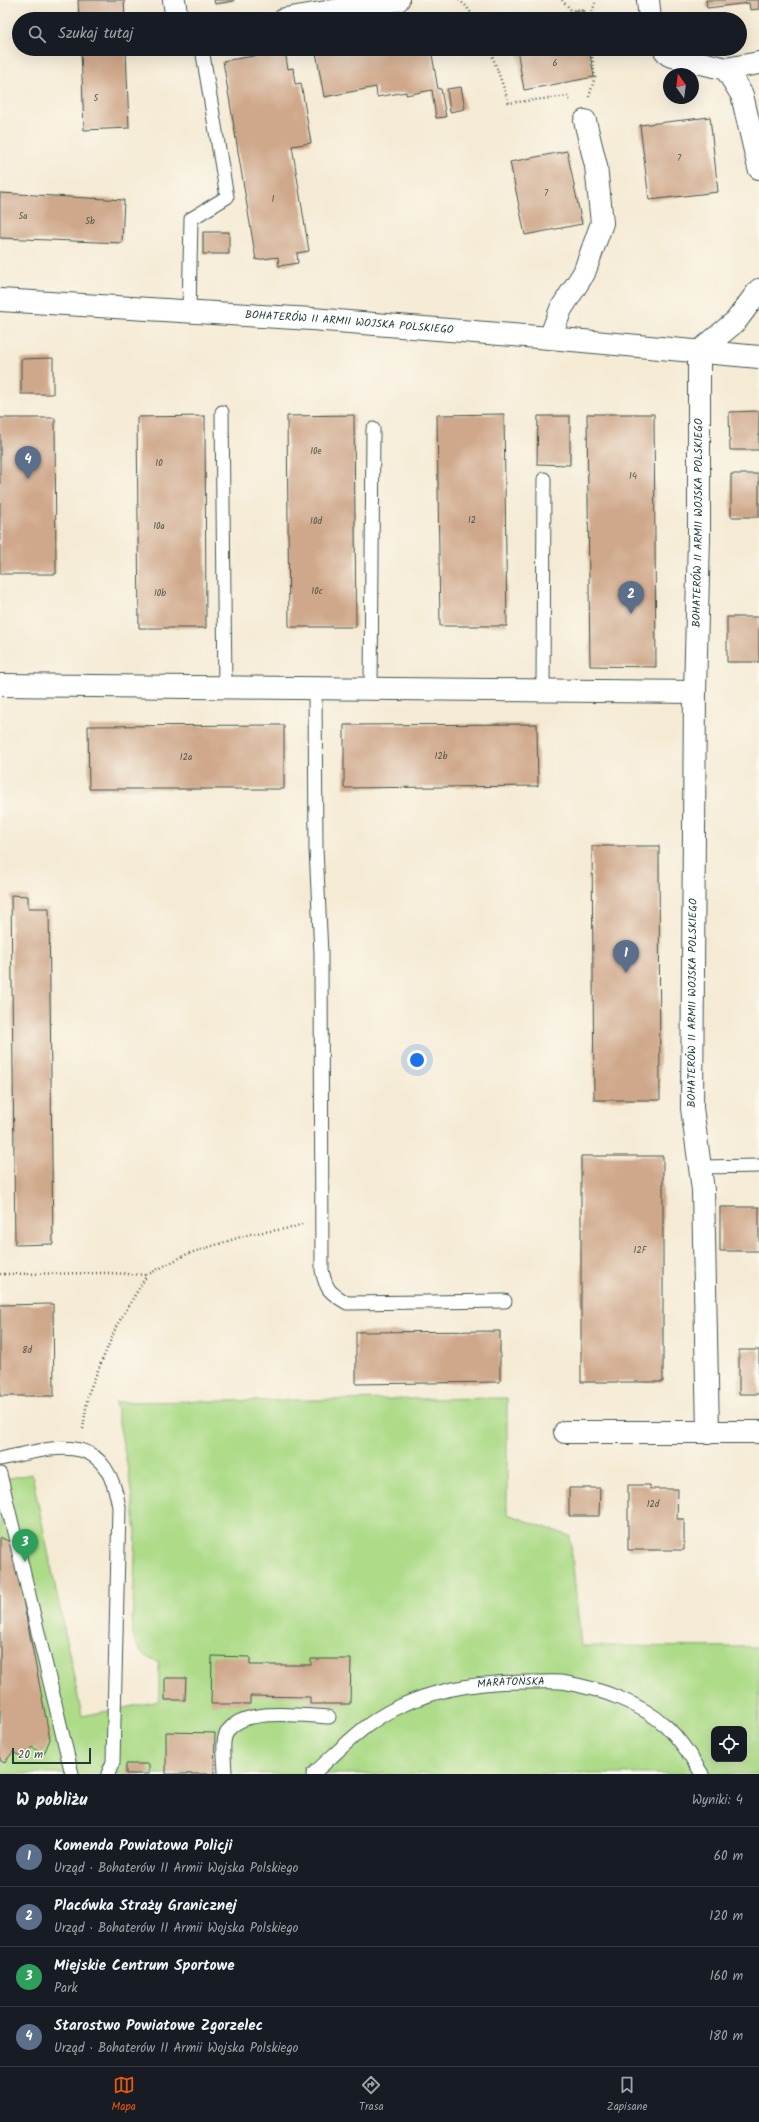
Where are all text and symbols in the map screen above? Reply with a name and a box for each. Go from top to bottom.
search box [12,12,747,56]
text: Szukaj tutaj [58,22,133,46]
icon: search [26,23,48,45]
house number: 6 [552,56,558,71]
north arrow [663,68,699,104]
house number: 5 [94,91,100,106]
house number: 7 [677,151,682,166]
house number: 7 [544,186,549,201]
house number: 1 [272,192,275,207]
house number: 5a [18,209,28,224]
house number: 5b [85,214,95,229]
street label: BOHATERÓW II ARMII WOJSKA POLSKIEGO [244,306,455,339]
street label: BOHATERÓW II ARMII WOJSKA POLSKIEGO [688,418,708,628]
house number: 10e [310,444,322,459]
pin: 4 [15,446,41,479]
house number: 10 [155,456,163,471]
house number: 14 [629,469,637,484]
house number: 12 [468,513,476,528]
house number: 10d [310,514,322,529]
house number: 10a [153,519,165,534]
pin: 2 [618,581,644,614]
house number: 10c [311,584,323,599]
house number: 10b [154,586,166,601]
house number: 12b [435,749,448,764]
house number: 12a [180,750,192,765]
street label: BOHATERÓW II ARMII WOJSKA POLSKIEGO [683,898,703,1107]
pin: 1 [613,940,639,973]
your location [407,1050,427,1070]
house number: 12F [634,1243,648,1258]
house number: 8d [22,1343,32,1358]
house number: 12d [647,1497,660,1512]
pin: 3 [12,1529,38,1562]
street label: MARATOŃSKA [476,1673,545,1694]
map controls [711,1726,747,1762]
button: locate [711,1726,747,1762]
scale bar [12,1746,91,1765]
text: 20 m [18,1746,43,1764]
text: W pobliżu [16,1787,87,1814]
text: Wyniki: 4 [692,1790,743,1811]
text: Komenda Powiatowa Policji [54,1834,232,1858]
text: 1 [27,1846,31,1867]
text: 60 m [714,1846,743,1867]
text: Urząd · Bohaterów II Armii Wojska Polskiego [54,1858,299,1879]
text: Placówka Straży Granicznej [54,1894,236,1918]
text: 2 [25,1906,33,1927]
text: 120 m [709,1906,743,1927]
text: Urząd · Bohaterów II Armii Wojska Polskiego [54,1918,299,1939]
text: Miejskie Centrum Sportowe [54,1954,234,1978]
text: 3 [25,1966,33,1987]
text: 160 m [710,1966,743,1987]
text: Park [54,1978,78,1999]
text: Starostwo Powiatowe Zgorzelec [54,2014,263,2038]
text: 4 [25,2026,33,2047]
text: 180 m [709,2026,743,2047]
text: Urząd · Bohaterów II Armii Wojska Polskiego [54,2038,299,2059]
tab: Mapa [112,2074,136,2116]
tab: Trasa [359,2074,384,2116]
tab: Zapisane [607,2074,647,2116]

